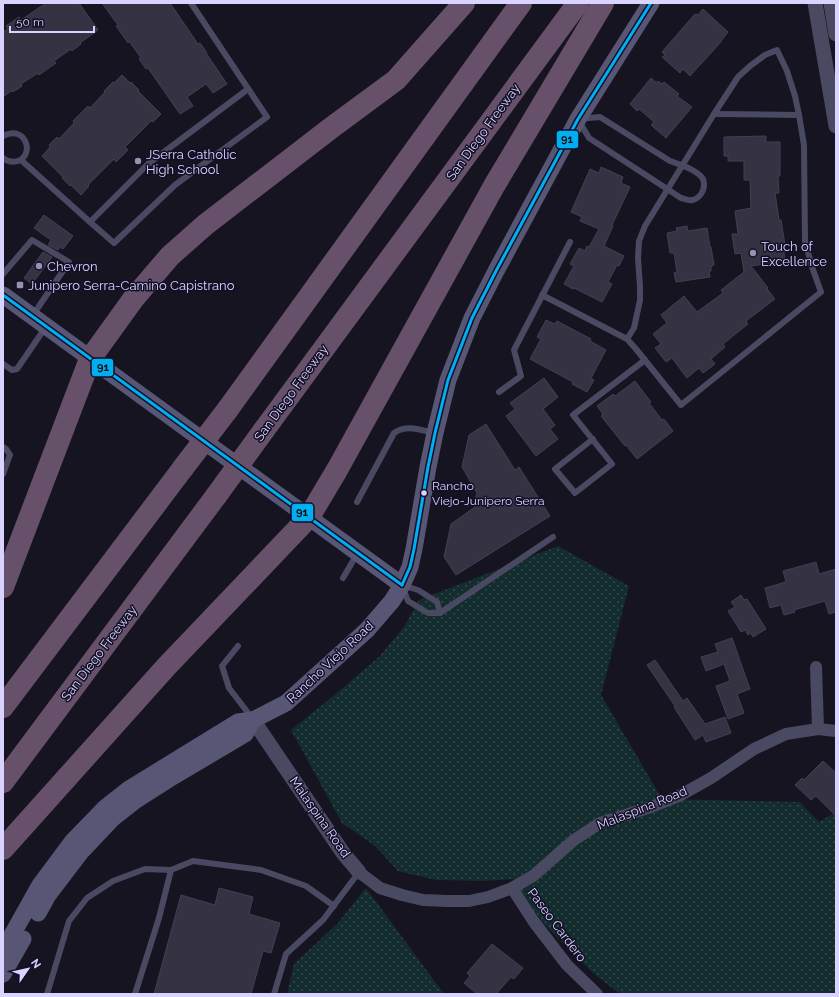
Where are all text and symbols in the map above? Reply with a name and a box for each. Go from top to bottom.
scale bar [10,8,94,34]
text: 50 m [16,15,44,29]
street label: San Diego Freeway [443,81,523,183]
line badge: 91 [556,130,579,149]
text: 91 [561,133,574,146]
place label: JSerra Catholic High School [146,147,236,177]
marker: JSerra Catholic High School [133,156,143,166]
place label: Touch of Excellence [761,239,827,269]
marker: Touch of Excellence [748,248,758,258]
place label: Chevron [47,259,98,274]
marker: Chevron [34,261,44,271]
place label: Junipero Serra-Camino Capistrano [28,278,235,293]
marker: Junipero Serra-Camino Capistrano [15,280,25,290]
street label: San Diego Freeway [251,342,331,444]
line badge: 91 [91,358,114,377]
text: 91 [97,361,110,374]
place label: Rancho Viejo-Junipero Serra [432,479,544,508]
marker: Rancho Viejo-Junipero Serra [419,488,429,498]
line badge: 91 [291,503,314,522]
text: 91 [296,506,309,519]
street label: San Diego Freeway [58,602,140,704]
street label: Rancho Viejo Road [284,618,376,706]
street label: Malaspina Road [287,774,353,860]
street label: Malaspina Road [595,783,689,833]
street label: Paseo Cardero [524,885,590,965]
north arrow [8,949,48,989]
text: N [28,957,44,971]

